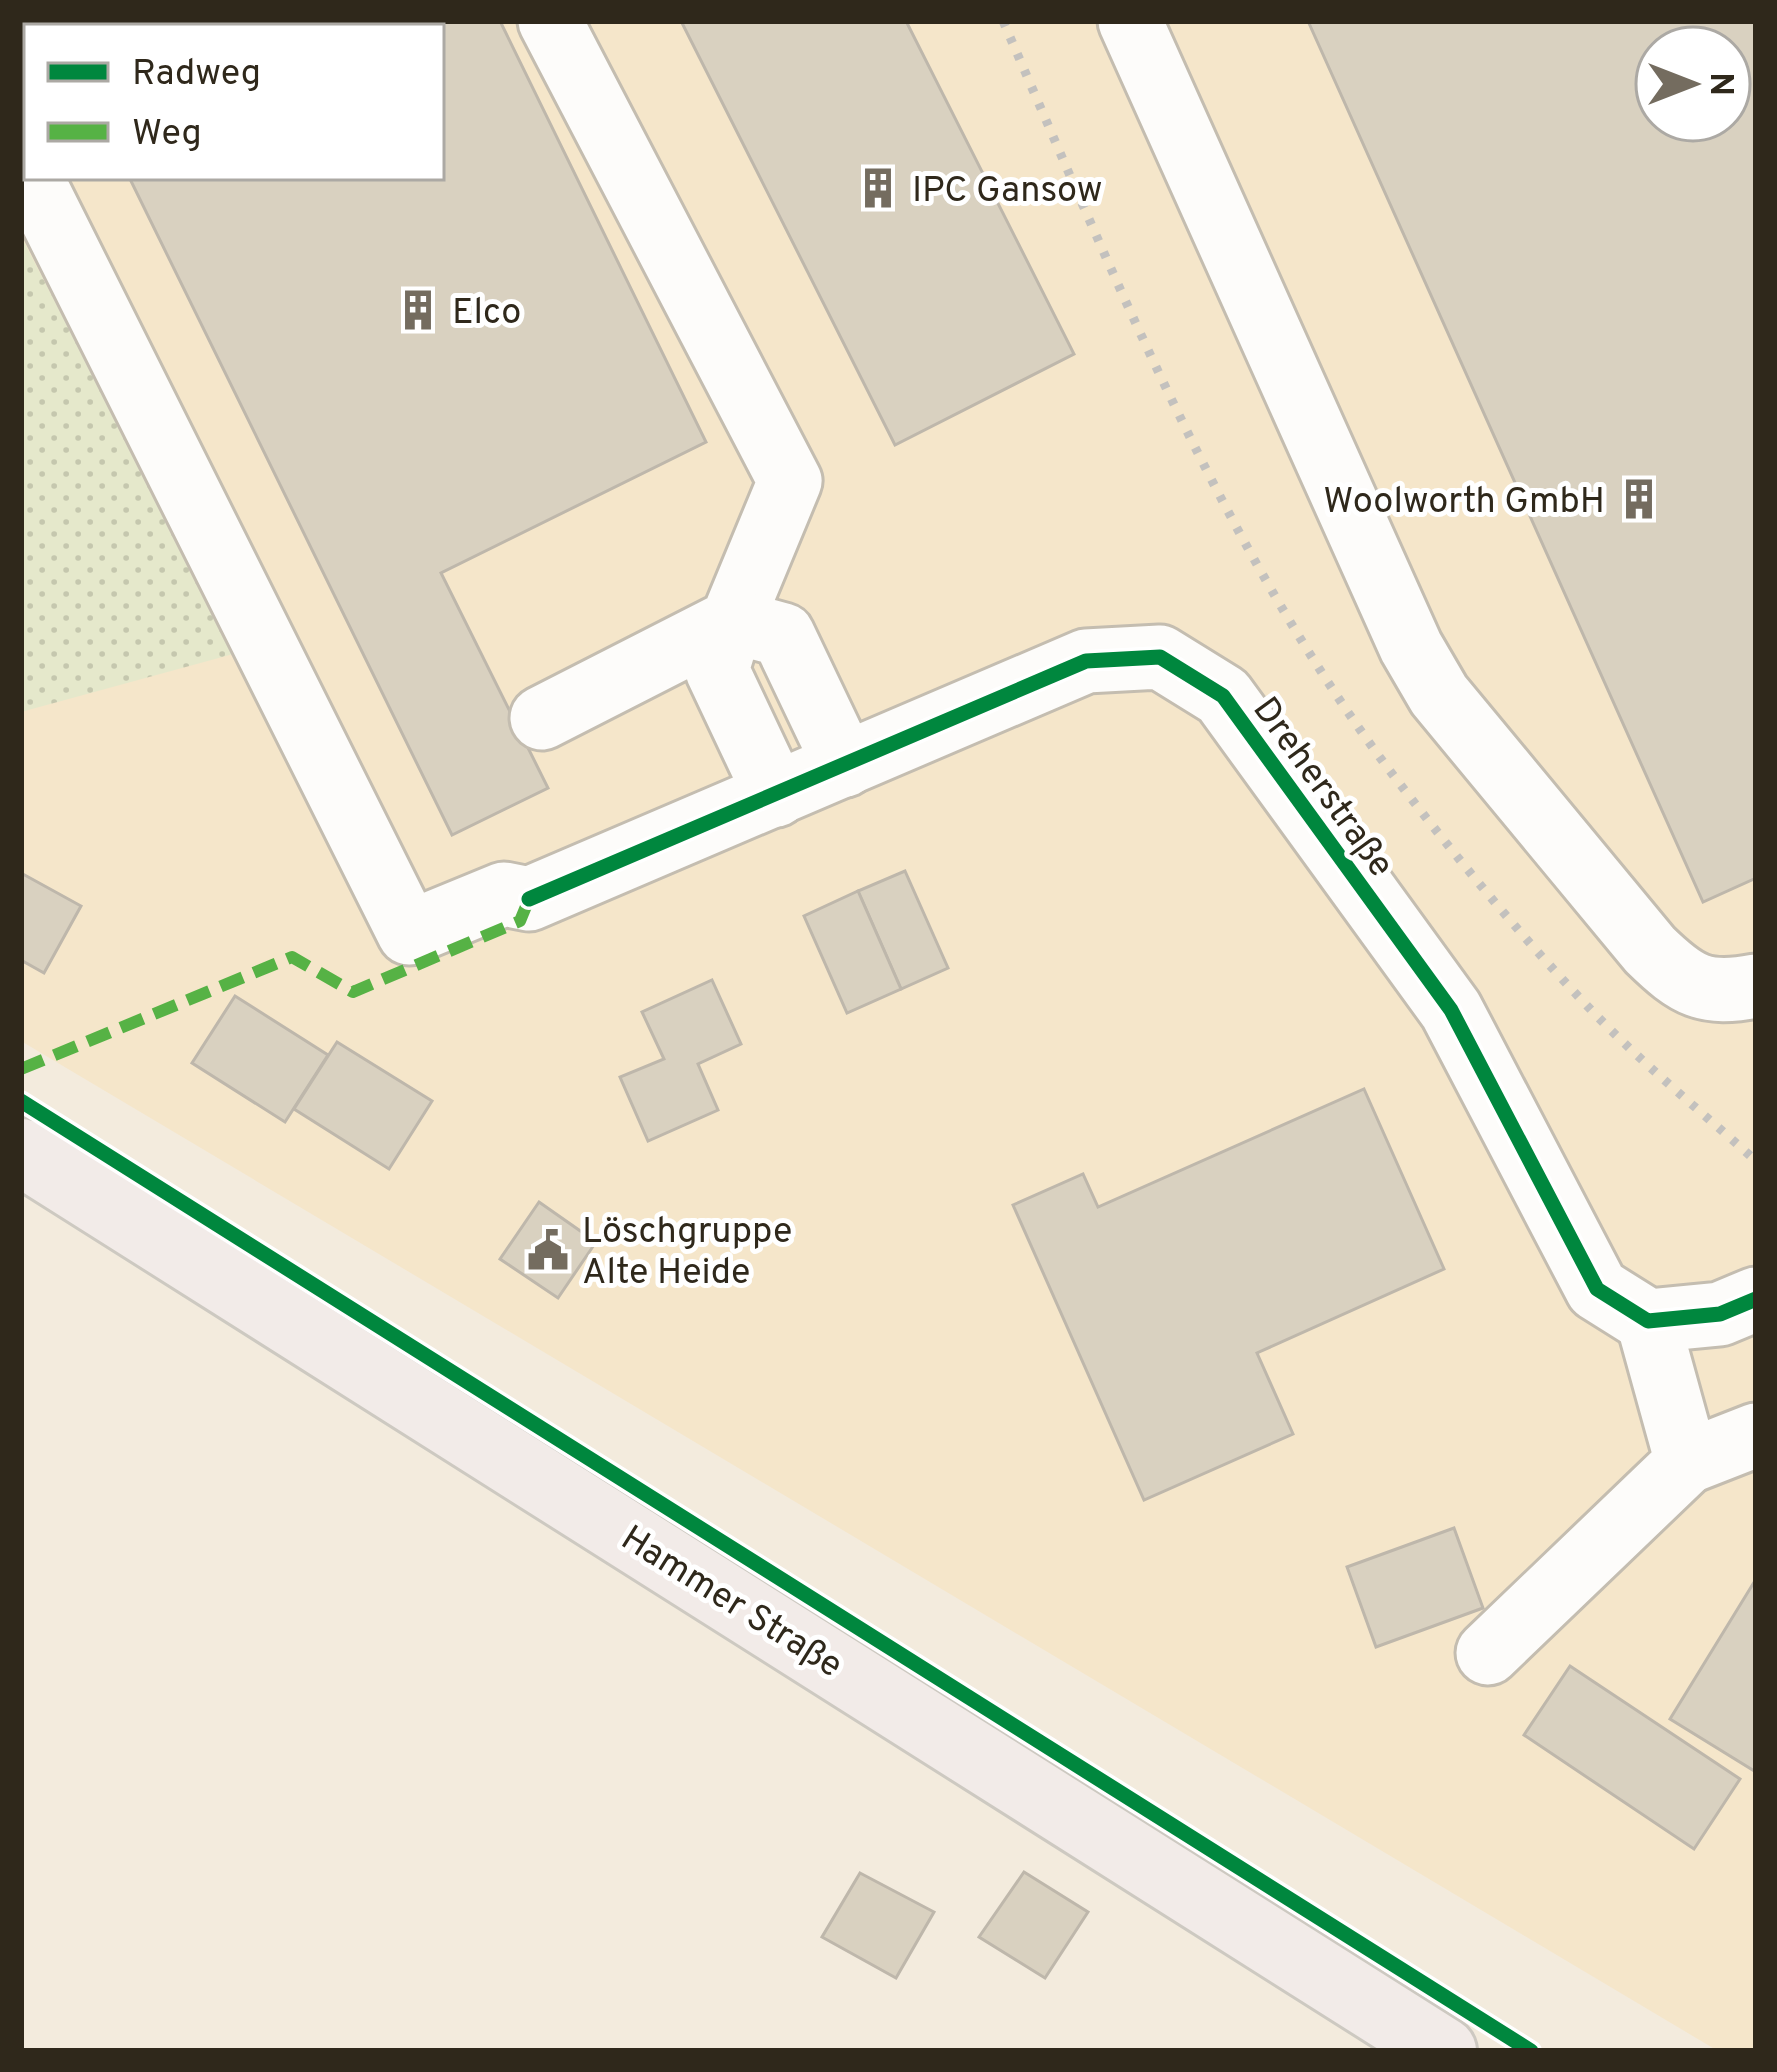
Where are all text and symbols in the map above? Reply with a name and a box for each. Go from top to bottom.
legend [24,24,444,180]
north arrow [1633,24,1753,144]
text: Radweg [132,52,261,98]
text: N [1698,72,1740,96]
text: Weg [132,112,202,158]
building icon: IPC Gansow [855,165,901,211]
place label: IPC Gansow [912,169,1103,215]
building icon: Elco [395,287,441,333]
place label: Elco [452,291,521,337]
building icon: Woolworth GmbH [1616,476,1662,522]
place label: Woolworth GmbH [1323,480,1605,526]
street label: Dreherstraße [1241,689,1403,887]
place label: Löschgruppe Alte Heide [582,1210,792,1297]
public building icon: Löschgruppe Alte Heide [525,1227,571,1273]
street label: Hammer Straße [612,1517,850,1690]

